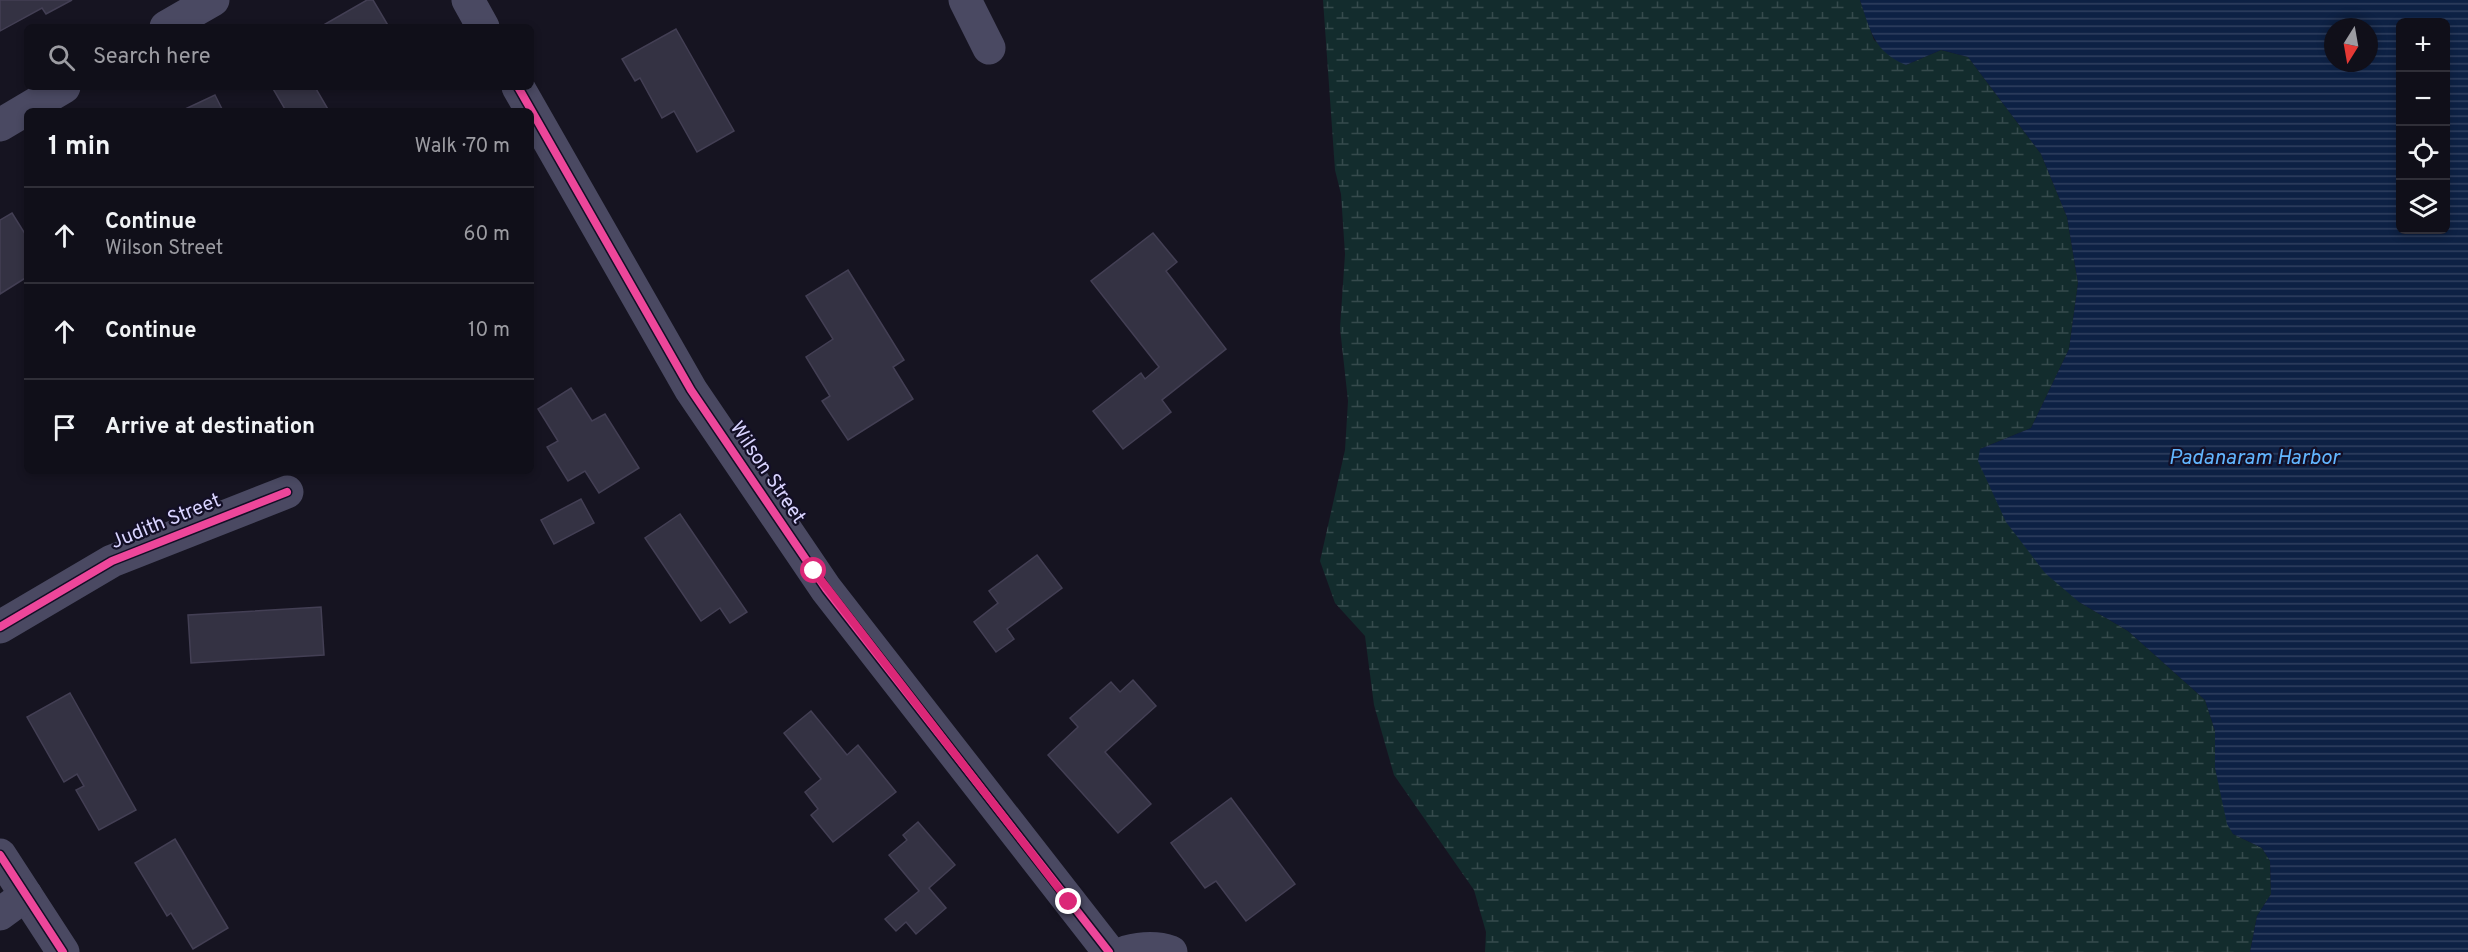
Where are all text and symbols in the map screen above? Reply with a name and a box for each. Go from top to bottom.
north arrow [2324,18,2378,72]
map controls [2396,18,2450,234]
button: + [2396,18,2450,72]
search box [24,24,534,90]
icon: search [45,41,78,74]
text: Search here [93,44,211,71]
button: − [2396,72,2450,126]
button: locate [2396,126,2450,180]
text: 1 min [48,131,110,164]
text: Walk · 70 m [414,134,510,160]
button: layers [2396,180,2450,234]
text: Continue [105,209,196,236]
icon: ahead [48,219,81,252]
text: 60 m [464,222,510,248]
text: Wilson Street [105,236,223,262]
icon: ahead [48,315,81,348]
text: Continue [105,318,196,345]
text: 10 m [468,318,510,344]
icon: arrive [48,411,81,444]
text: Arrive at destination [105,414,315,441]
street label: Wilson Street [723,417,811,529]
water label: Padanaram Harbor [2169,445,2341,472]
street label: Judith Street [107,488,225,556]
route start [800,557,826,583]
route end [1055,888,1081,914]

